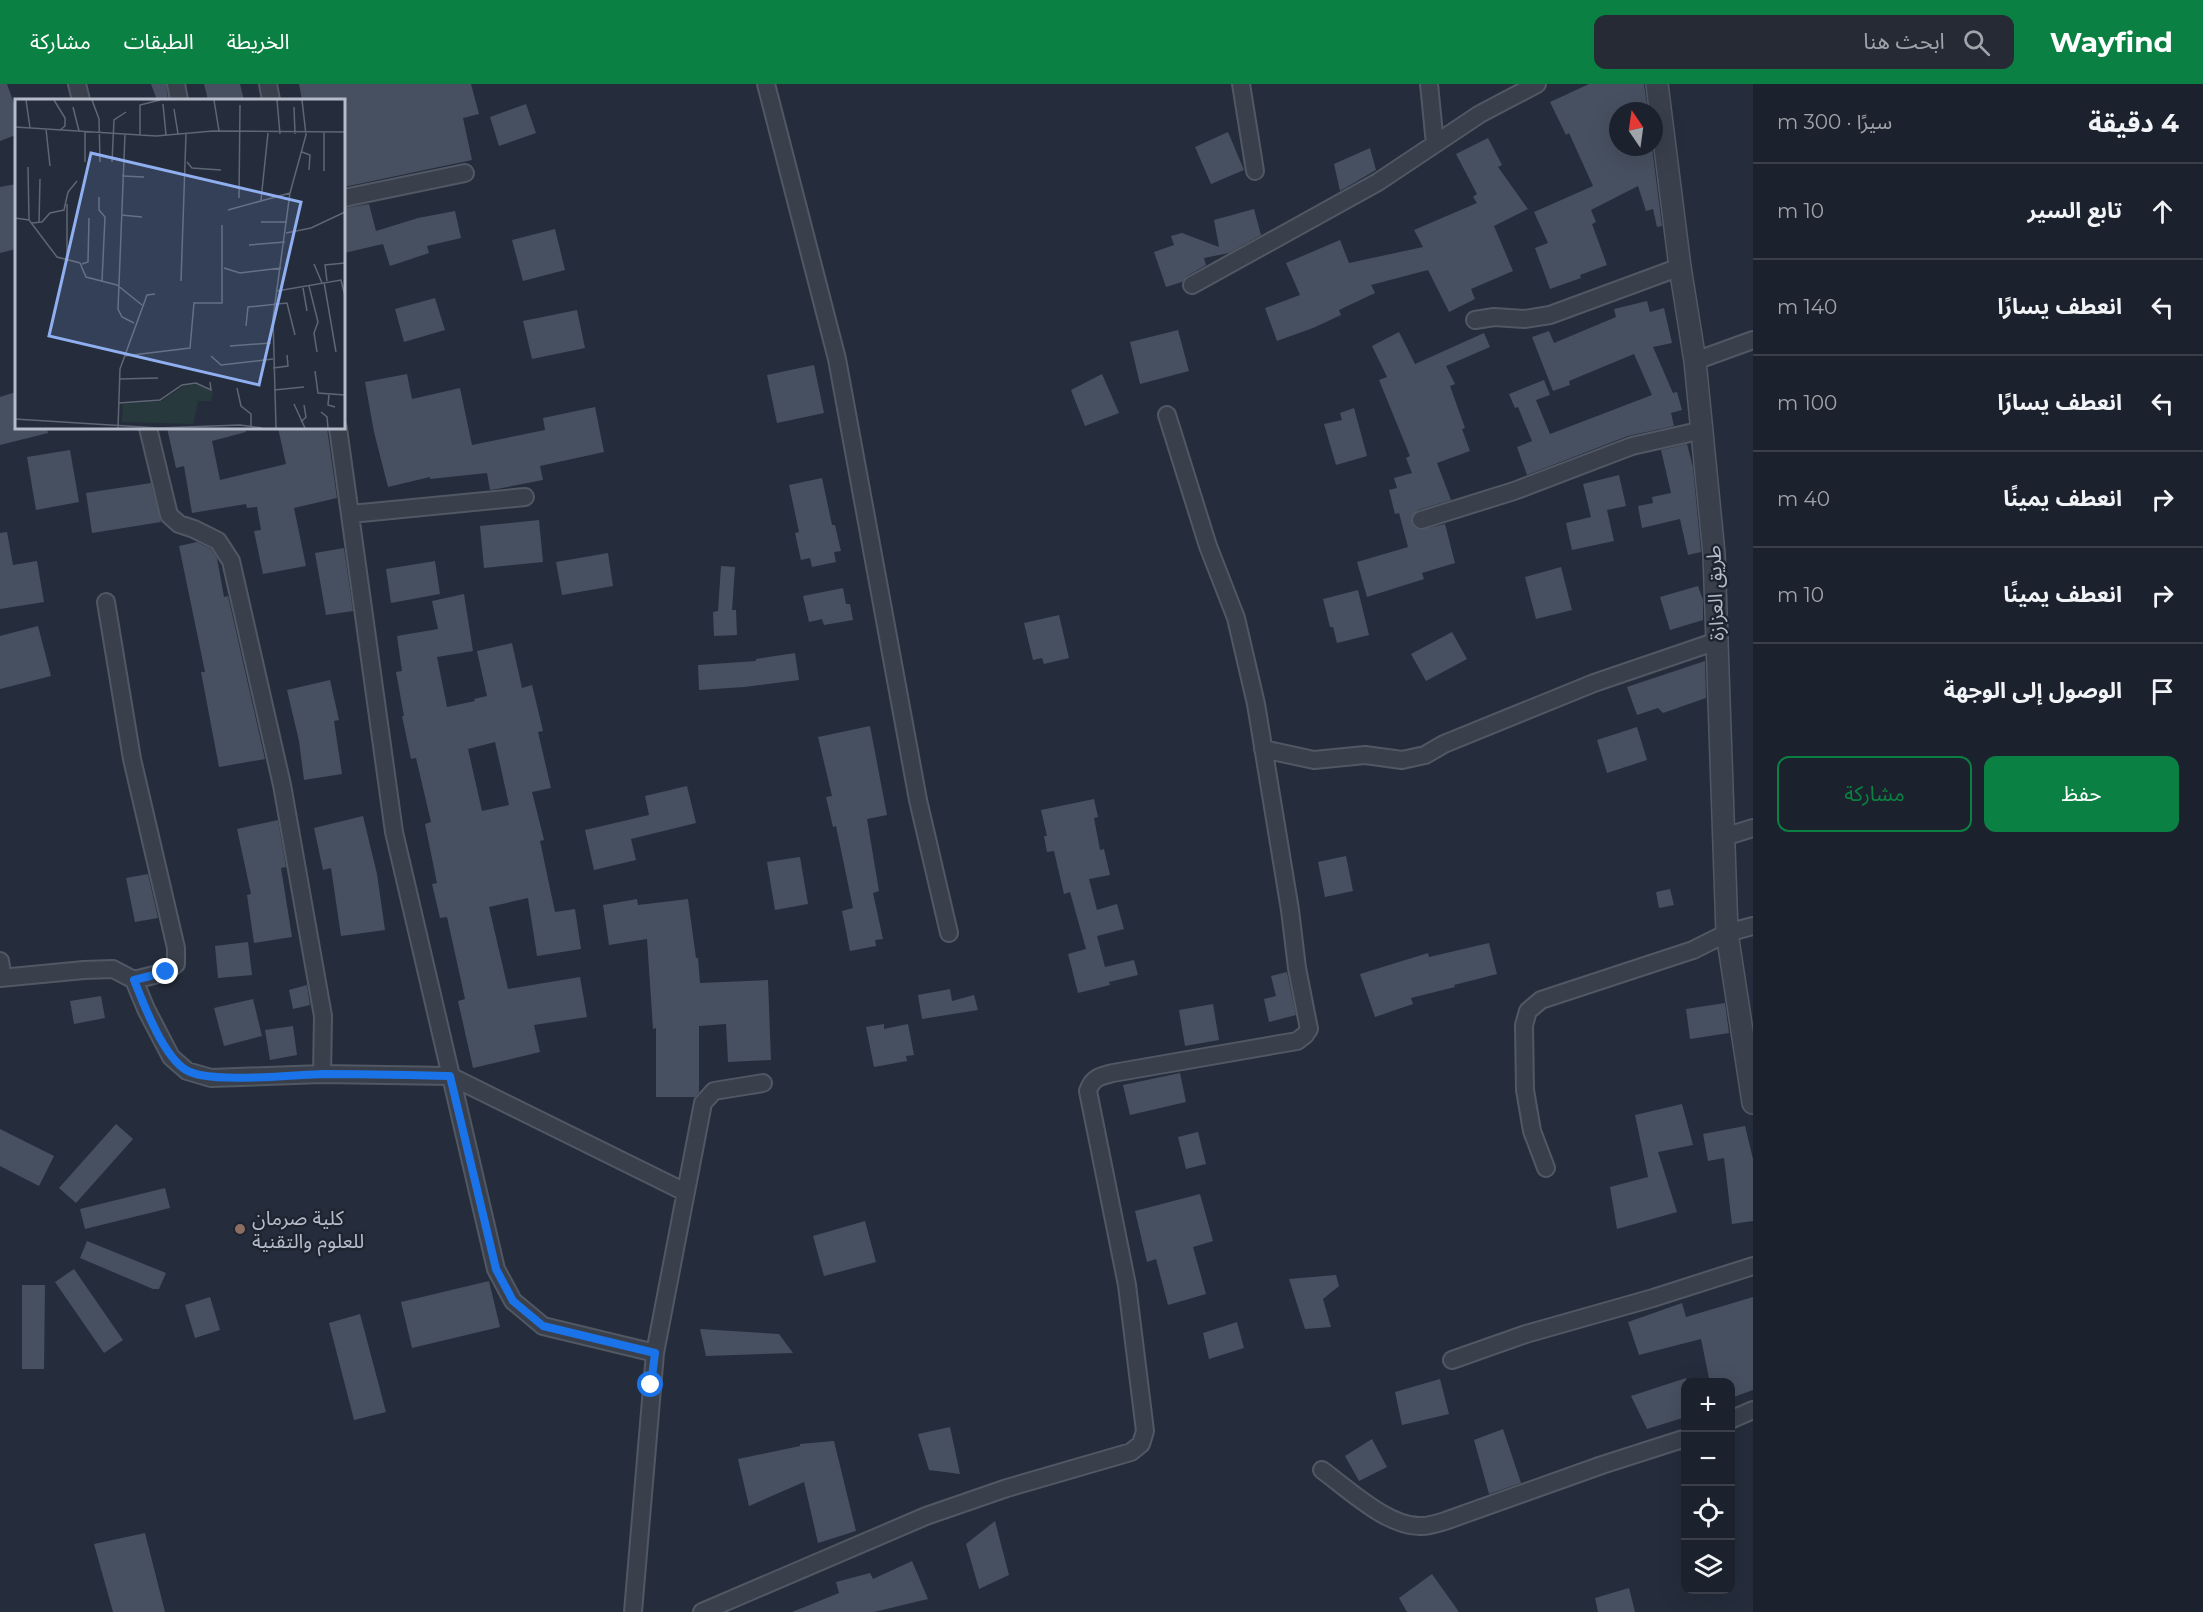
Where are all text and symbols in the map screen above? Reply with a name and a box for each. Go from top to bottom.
search box [1594,15,2014,69]
text: Wayfind [2050,25,2173,59]
icon: search [1960,26,1993,59]
text: ابحث هنا [1863,28,1945,55]
text: مشاركة [30,29,91,54]
text: الطبقات [124,29,194,54]
text: الخريطة [227,29,290,54]
inset map [15,99,345,429]
north arrow [1609,102,1663,156]
text: 4 دقيقة [2088,107,2179,139]
text: سيرًا · 300 m [1777,110,1892,134]
icon: ahead [2146,195,2179,228]
text: تابع السير [2028,197,2122,224]
text: 10 m [1777,199,1824,223]
icon: left [2146,291,2179,324]
text: انعطف يسارًا [1998,293,2122,320]
text: 140 m [1777,295,1837,319]
icon: left [2146,387,2179,420]
text: انعطف يسارًا [1998,389,2122,416]
text: 100 m [1777,391,1837,415]
icon: right [2146,483,2179,516]
text: انعطف يمينًا [2003,485,2122,512]
text: 40 m [1777,487,1830,511]
street label: طريق العزازة [1701,545,1730,641]
icon: right [2146,579,2179,612]
text: انعطف يمينًا [2003,581,2122,608]
text: 10 m [1777,583,1824,607]
icon: arrive [2146,675,2179,708]
text: الوصول إلى الوجهة [1943,677,2122,704]
button: مشاركة [1777,756,1972,832]
button: حفظ [1984,756,2179,832]
route end [152,958,178,984]
place label: كلية صرمان للعلوم والتقنية [252,1206,364,1256]
marker: كلية صرمان للعلوم والتقنية [233,1222,247,1236]
route start [637,1371,663,1397]
map controls [1681,1378,1735,1594]
button: + [1681,1378,1735,1432]
button: − [1681,1432,1735,1486]
button: locate [1681,1486,1735,1540]
button: layers [1681,1540,1735,1594]

